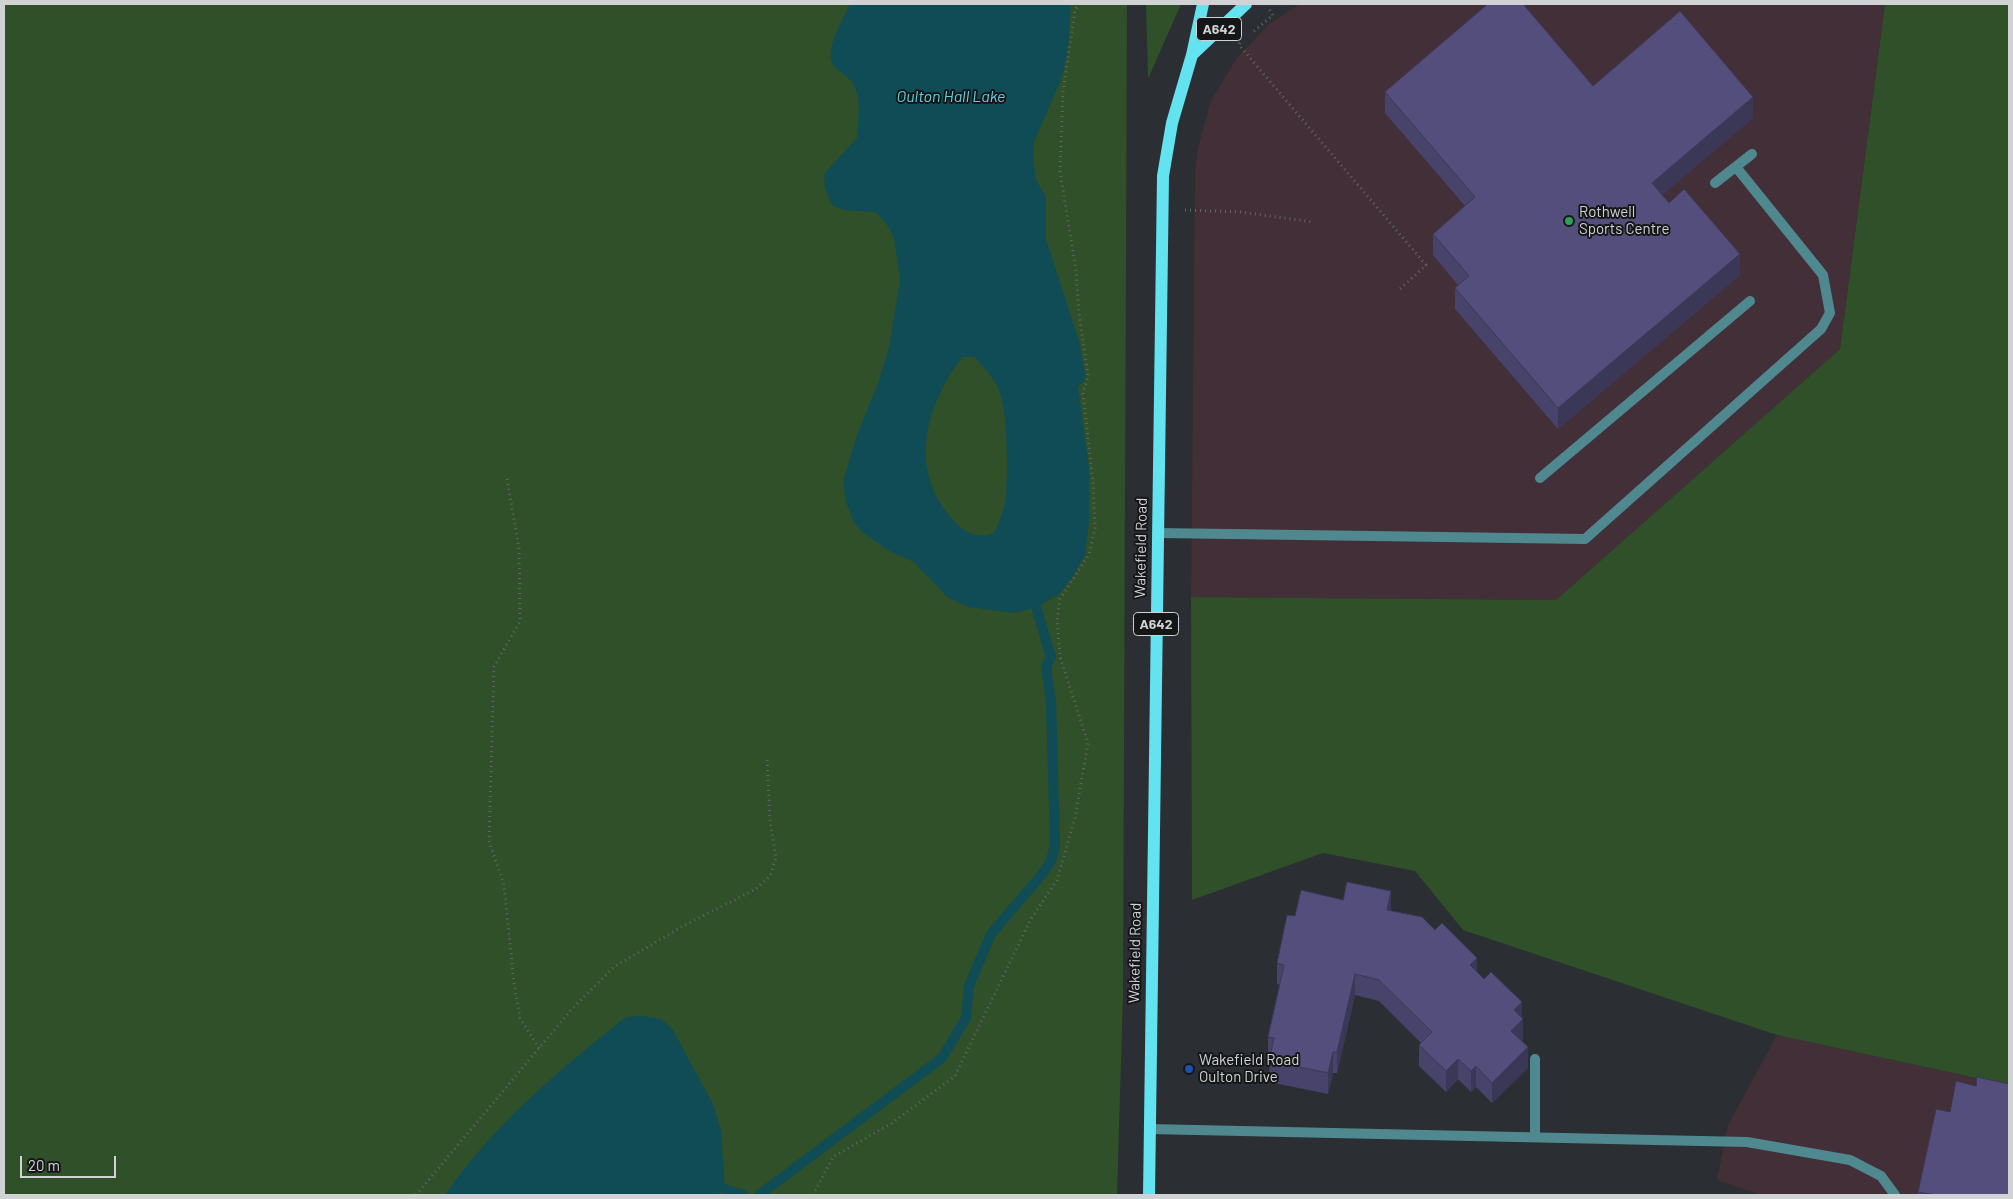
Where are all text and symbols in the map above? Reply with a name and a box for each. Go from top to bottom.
road number: A642 [1196,18,1242,40]
water label: Oulton Hall Lake [897,87,1005,107]
place label: Rothwell Sports Centre [1579,203,1669,238]
marker: Rothwell Sports Centre [1563,215,1575,227]
street label: Wakefield Road [1131,498,1151,598]
road number: A642 [1134,612,1178,636]
street label: Wakefield Road [1125,903,1145,1003]
place label: Wakefield Road Oulton Drive [1199,1051,1299,1086]
marker: Wakefield Road Oulton Drive [1183,1063,1195,1075]
scale bar [22,1146,119,1178]
text: 20 m [28,1156,60,1174]

